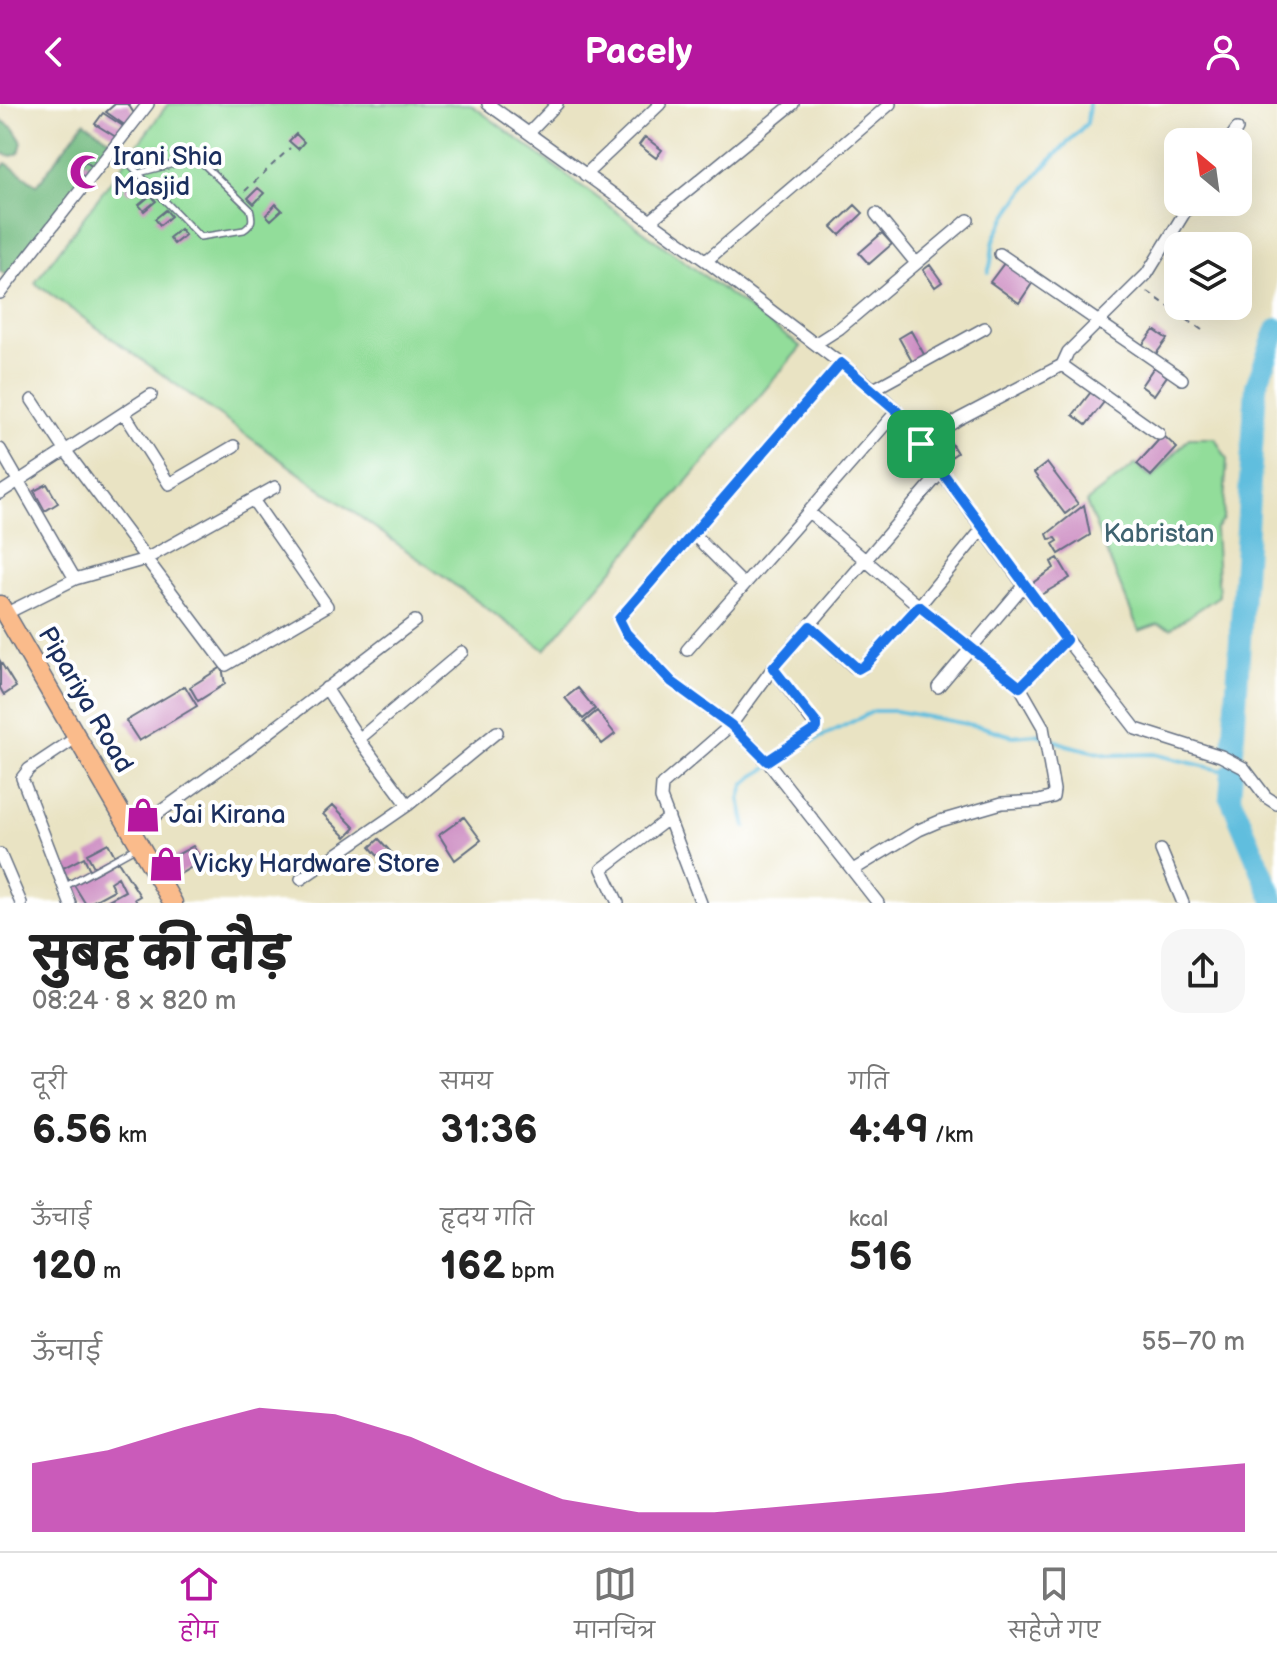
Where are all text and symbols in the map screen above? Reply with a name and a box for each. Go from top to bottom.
icon: back [32,30,76,74]
icon: person [1201,30,1245,74]
text: Pacely [585,31,692,74]
north arrow [1164,128,1252,216]
map controls [1164,128,1252,320]
place label: Irani Shia Masjid [113,142,223,203]
mosque icon: Irani Shia Masjid [68,153,106,191]
button: layers [1164,232,1252,320]
pin [887,410,955,478]
icon: arrive [899,422,943,466]
park label: Kabristan [1104,519,1214,550]
street label: Pipariya Road [31,622,139,778]
shop icon: Jai Kirana [124,796,162,834]
place label: Jai Kirana [169,800,286,831]
shop icon: Vicky Hardware Store [147,845,185,883]
place label: Vicky Hardware Store [192,849,440,880]
text: सुबह की दौड़ [32,929,288,982]
button: share [1161,929,1245,1013]
text: 08:24 · 8 × 820 m [32,986,236,1017]
text: दूरी [32,1069,67,1096]
text: समय [440,1069,493,1096]
text: गति [849,1069,889,1096]
text: 6.56 [32,1106,112,1154]
text: 31:36 [440,1106,538,1154]
text: 4:49 [849,1106,929,1154]
text: km [112,1122,147,1149]
text: /km [929,1122,974,1149]
text: ऊँचाई [32,1205,91,1232]
text: हृदय गति [440,1205,534,1232]
text: kcal [849,1206,888,1233]
text: 516 [849,1233,913,1281]
text: 120 [32,1242,97,1290]
text: 162 [440,1242,505,1290]
text: m [97,1258,121,1285]
text: bpm [505,1258,555,1285]
text: 55–70 m [1141,1327,1245,1358]
text: ऊँचाई [32,1337,102,1368]
tab: होम [177,1562,221,1655]
tab: मानचित्र [574,1562,655,1655]
tab: सहेजे गए [1009,1562,1100,1655]

